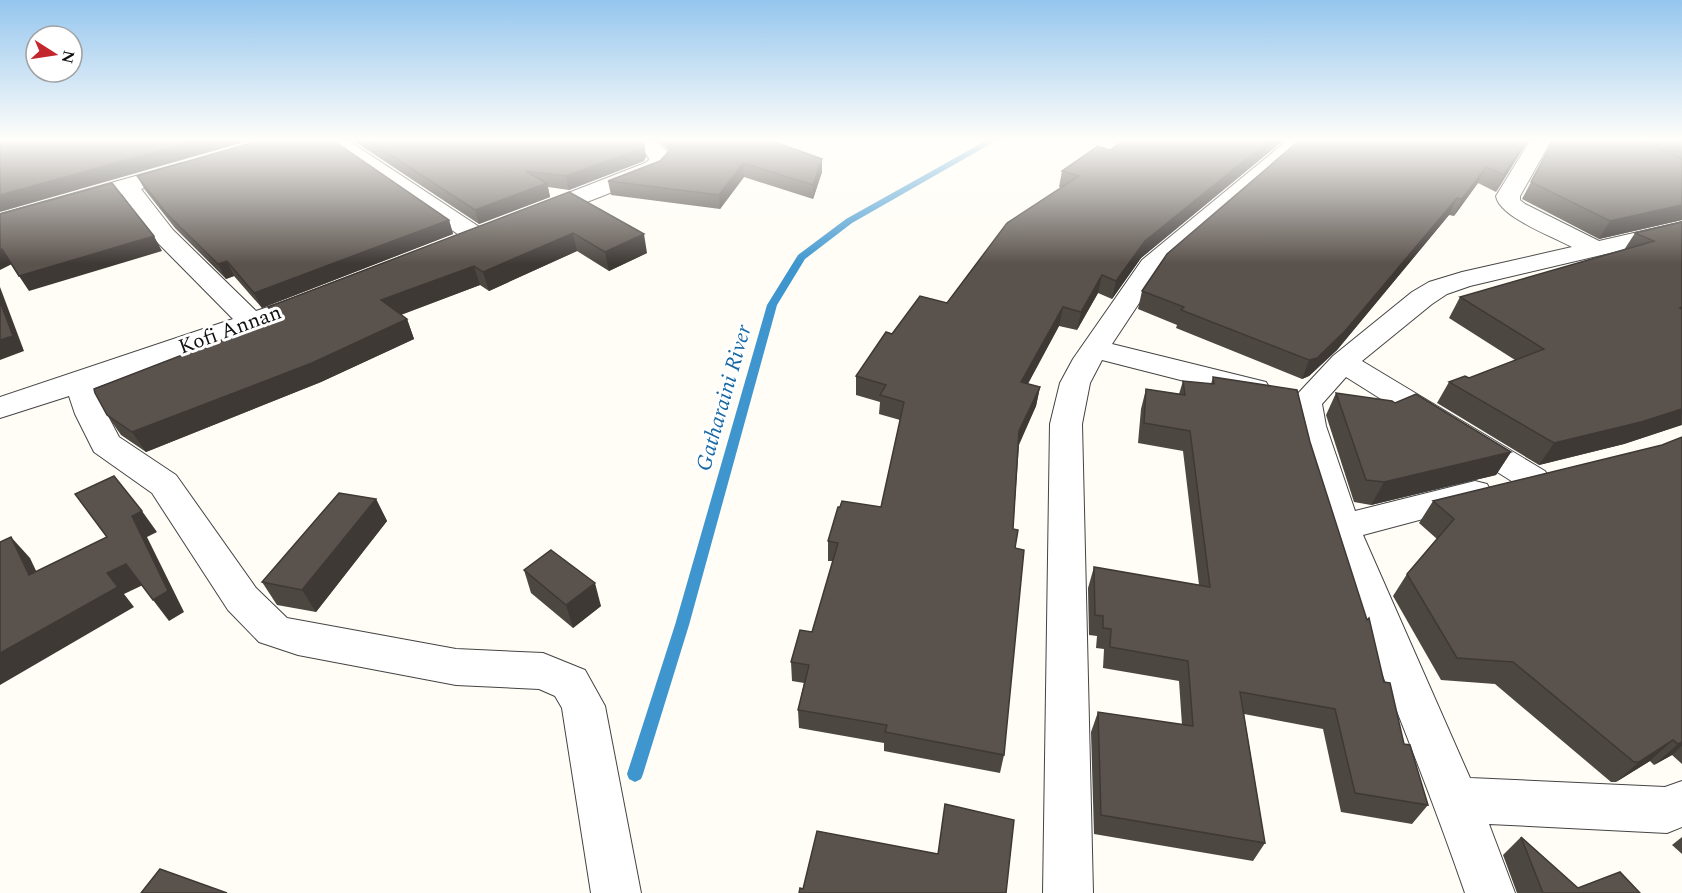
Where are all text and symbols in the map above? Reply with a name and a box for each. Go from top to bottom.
north arrow [24,24,84,84]
text: N [55,48,81,66]
street label: Kofi Annan [174,297,286,363]
water label: Gatharaini River [687,321,761,475]

